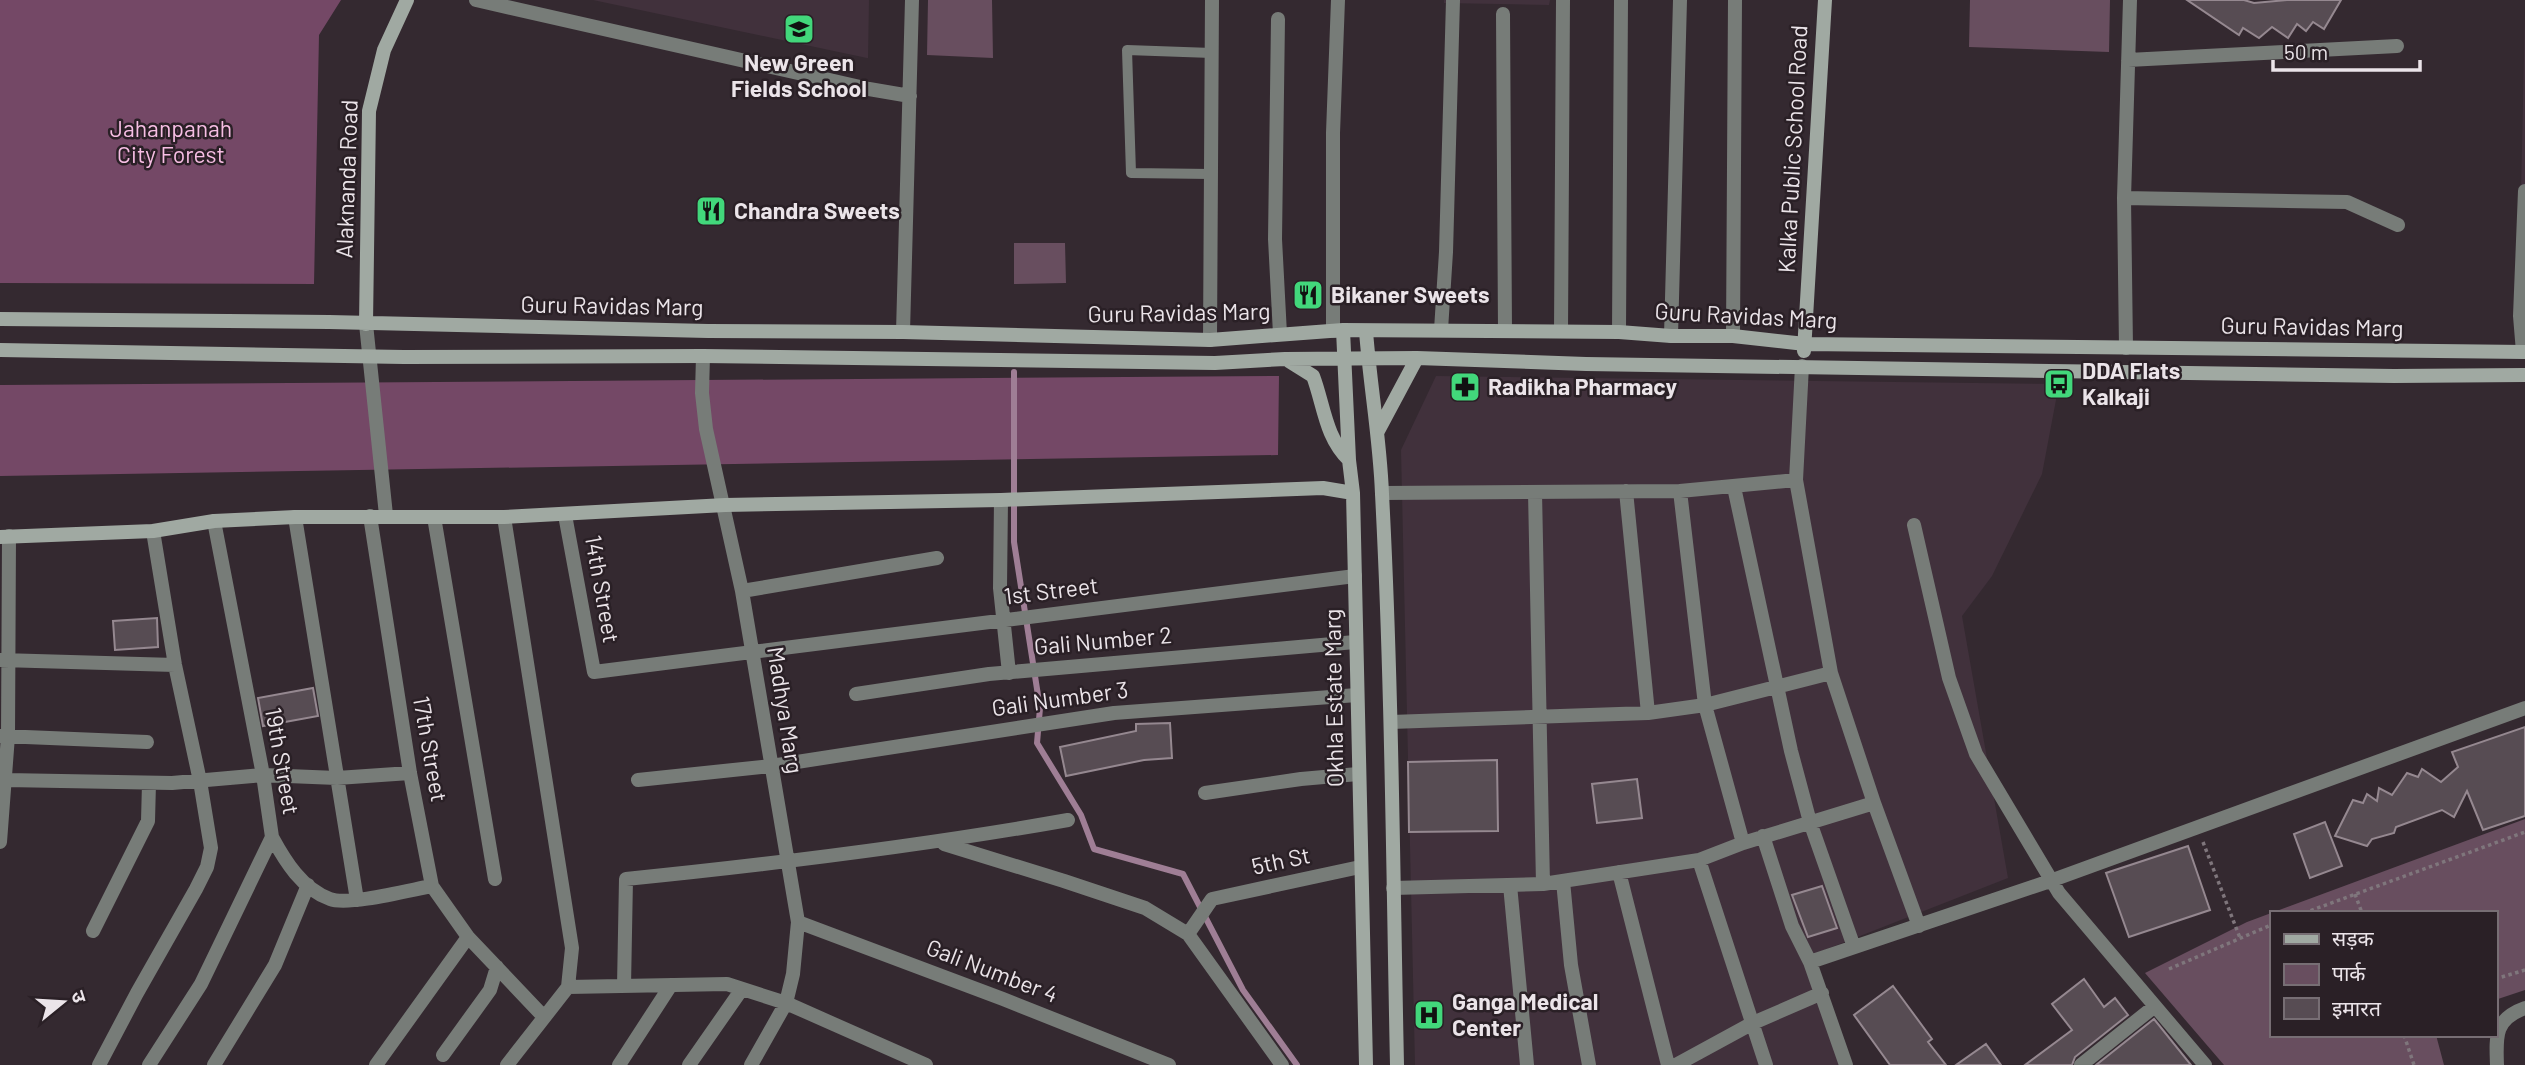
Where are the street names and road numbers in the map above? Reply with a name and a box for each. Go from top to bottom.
street label: Kalka Public School Road [1772,24,1812,274]
street label: Alaknanda Road [329,99,363,259]
street label: Guru Ravidas Marg [520,289,704,321]
street label: Guru Ravidas Marg [1087,296,1271,328]
street label: Guru Ravidas Marg [1654,296,1838,334]
street label: Guru Ravidas Marg [2220,310,2404,342]
street label: 14th Street [580,533,626,645]
street label: 1st Street [1002,570,1100,610]
street label: Okhla Estate Marg [1317,609,1349,787]
street label: Gali Number 2 [1033,620,1173,660]
street label: Madhya Marg [762,644,810,775]
street label: Gali Number 3 [990,675,1130,721]
street label: 17th Street [408,694,454,804]
street label: 19th Street [260,705,306,817]
street label: 5th St [1249,840,1313,880]
street label: Gali Number 4 [923,932,1062,1008]

